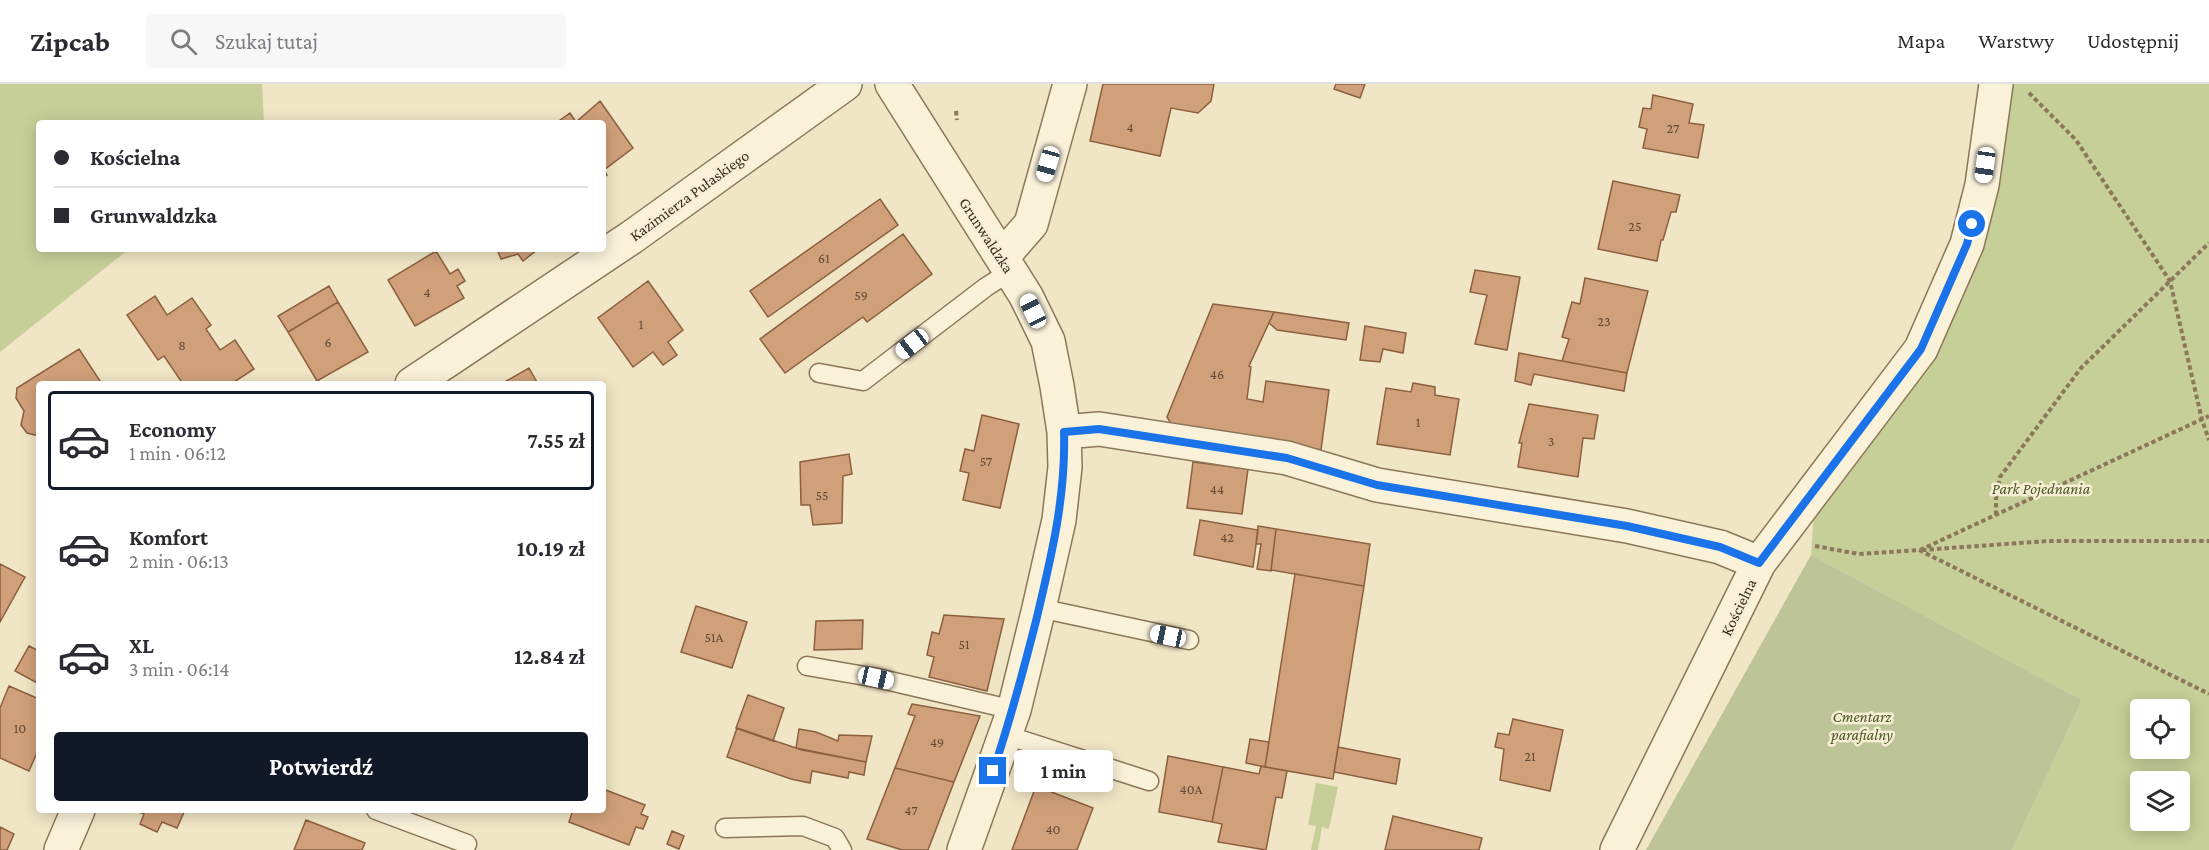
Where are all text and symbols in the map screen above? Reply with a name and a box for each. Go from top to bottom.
search box [146,14,566,68]
icon: search [167,25,200,58]
text: Zipcab [30,26,110,57]
text: Szukaj tutaj [215,29,318,54]
text: Mapa [1897,29,1945,53]
text: Warstwy [1978,29,2054,53]
text: Udostępnij [2087,29,2179,53]
house number: 4 [1126,119,1134,135]
house number: 27 [1667,120,1680,136]
car [1034,144,1062,184]
text: Kościelna [90,145,180,170]
street label: Kazimierza Pułaskiego [626,146,753,245]
car [1974,146,1996,184]
street label: Grunwaldzka [956,194,1018,277]
text: Grunwaldzka [90,203,217,228]
route start [1958,210,1985,237]
house number: 25 [1628,218,1642,234]
house number: 61 [818,250,830,266]
house number: 4 [423,284,431,300]
house number: 59 [854,287,868,303]
car [1017,291,1049,331]
house number: 23 [1597,313,1611,329]
house number: 1 [639,316,644,332]
car [892,326,932,362]
house number: 6 [324,334,332,350]
house number: 8 [178,337,186,353]
house number: 46 [1210,366,1224,382]
icon: car [57,414,111,468]
house number: 1 [1416,414,1421,430]
text: Economy [129,417,216,442]
text: 7.55 zł [527,428,585,453]
house number: 3 [1548,433,1554,449]
text: 1 min · 06:12 [129,442,226,464]
house number: 57 [980,453,993,469]
park label: Park Pojednania [1992,480,2091,498]
house number: 44 [1210,481,1224,497]
house number: 55 [815,487,829,503]
icon: car [57,522,111,576]
text: Komfort [129,525,208,550]
house number: 42 [1220,529,1234,545]
text: 10.19 zł [517,536,585,561]
text: 2 min · 06:13 [129,550,229,572]
street label: Kościelna [1717,575,1760,638]
car [1149,623,1187,649]
house number: 51A [704,629,724,645]
icon: car [57,630,111,684]
text: XL [129,633,154,658]
house number: 51 [958,636,970,652]
text: 12.84 zł [514,644,585,669]
text: 3 min · 06:14 [129,658,230,680]
car [856,665,896,691]
map controls [2130,699,2190,831]
button: locate [2130,699,2190,759]
park label: Cmentarz parafialny [1830,708,1893,744]
house number: 10 [14,720,26,736]
button: Potwierdź [54,732,588,801]
house number: 49 [930,734,944,750]
house number: 21 [1524,748,1536,764]
callout: 1 min [1014,750,1113,792]
route end [979,757,1006,784]
text: 1 min [1041,760,1086,782]
button: layers [2130,771,2190,831]
house number: 40A [1180,781,1203,797]
house number: 47 [904,802,918,818]
house number: 40 [1045,821,1061,837]

